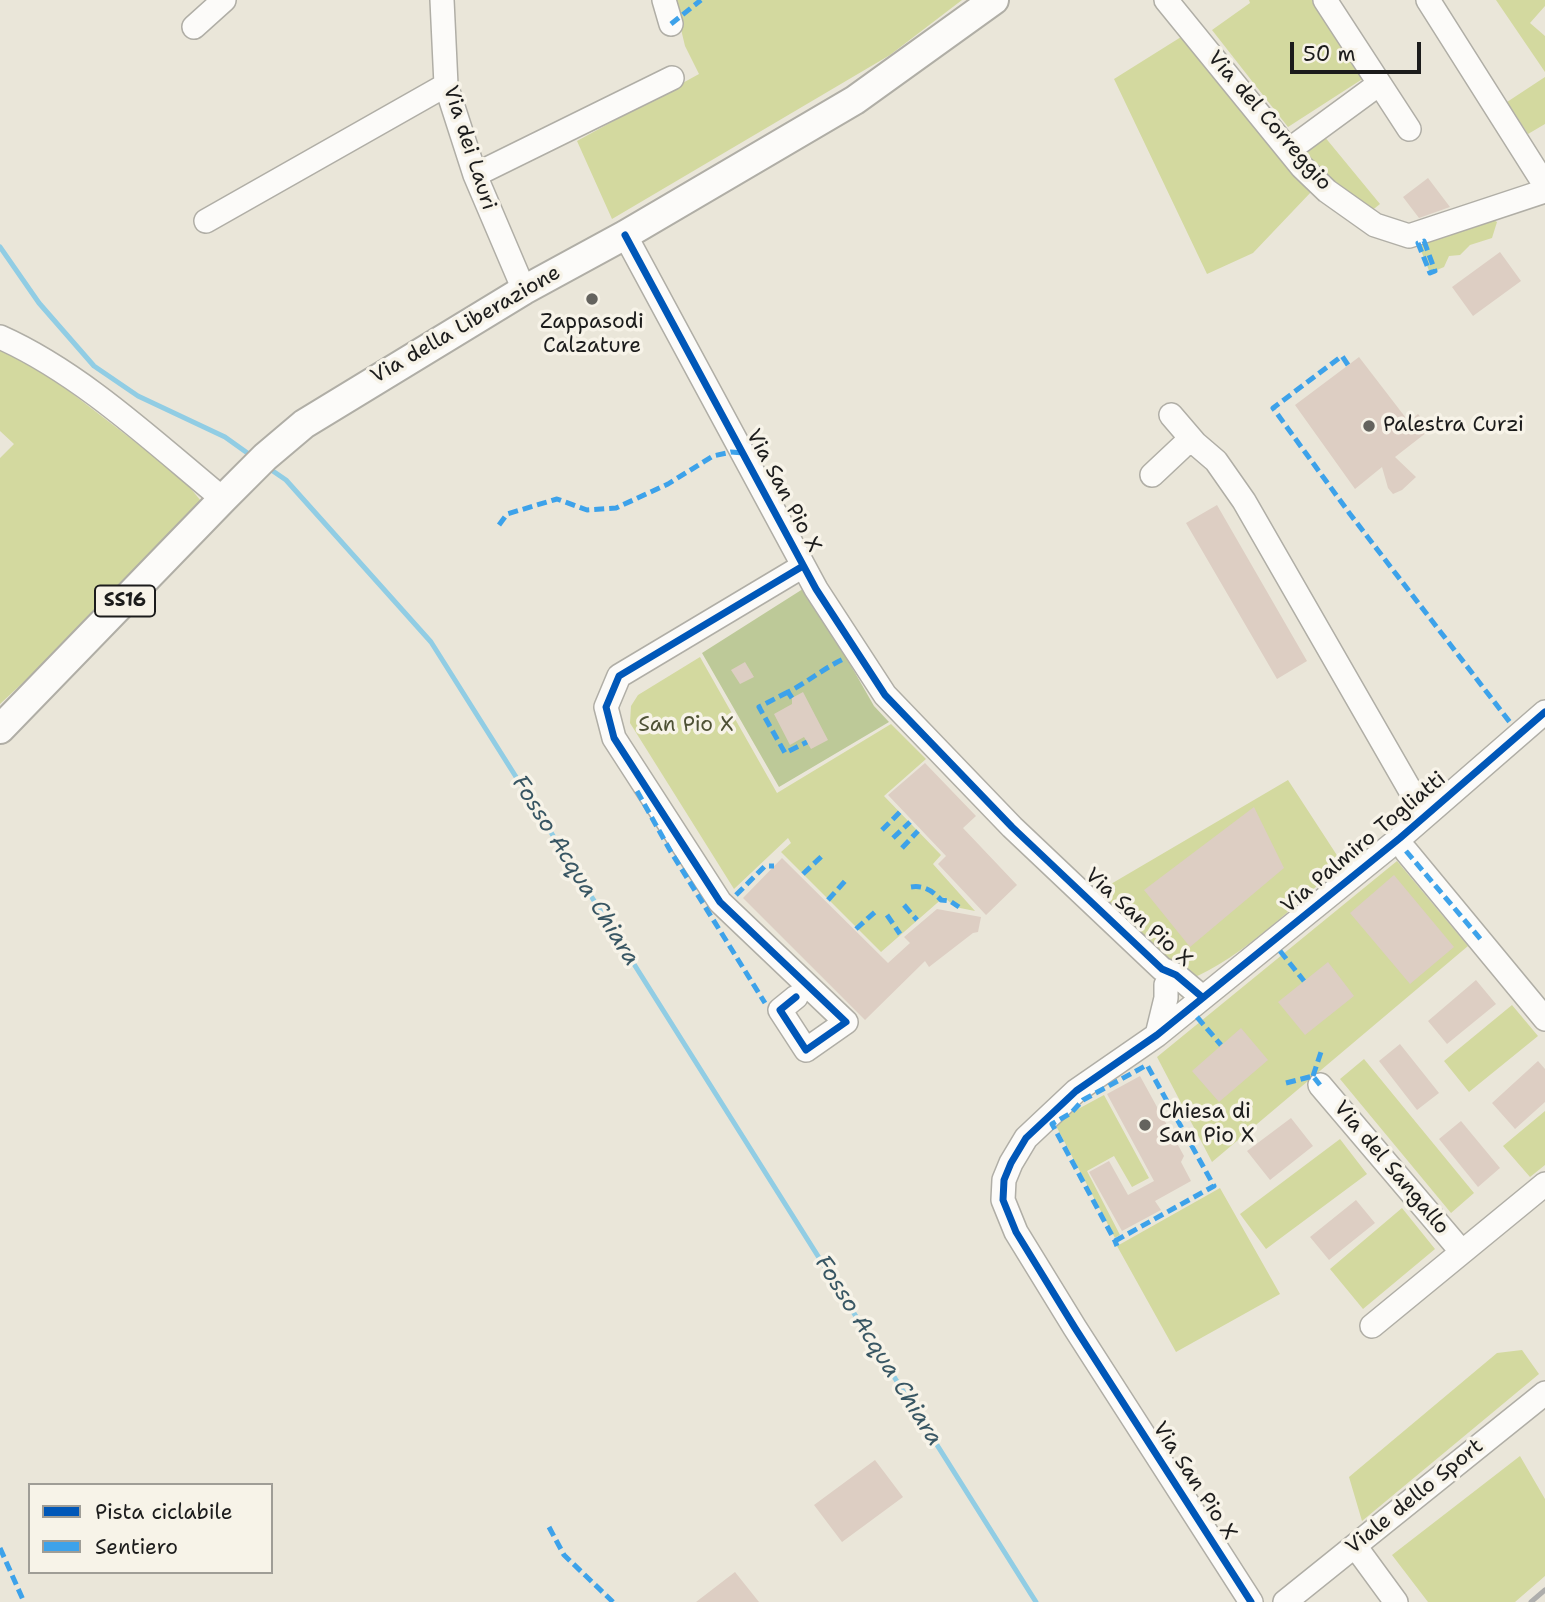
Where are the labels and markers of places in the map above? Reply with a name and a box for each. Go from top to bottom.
marker: Zappasodi Calzature [584,291,600,307]
place label: Zappasodi Calzature [540,310,644,360]
place label: Palestra Curzi [1383,413,1524,439]
marker: Palestra Curzi [1361,418,1377,434]
place label: Chiesa di San Pio X [1159,1100,1255,1150]
marker: Chiesa di San Pio X [1137,1117,1153,1133]

